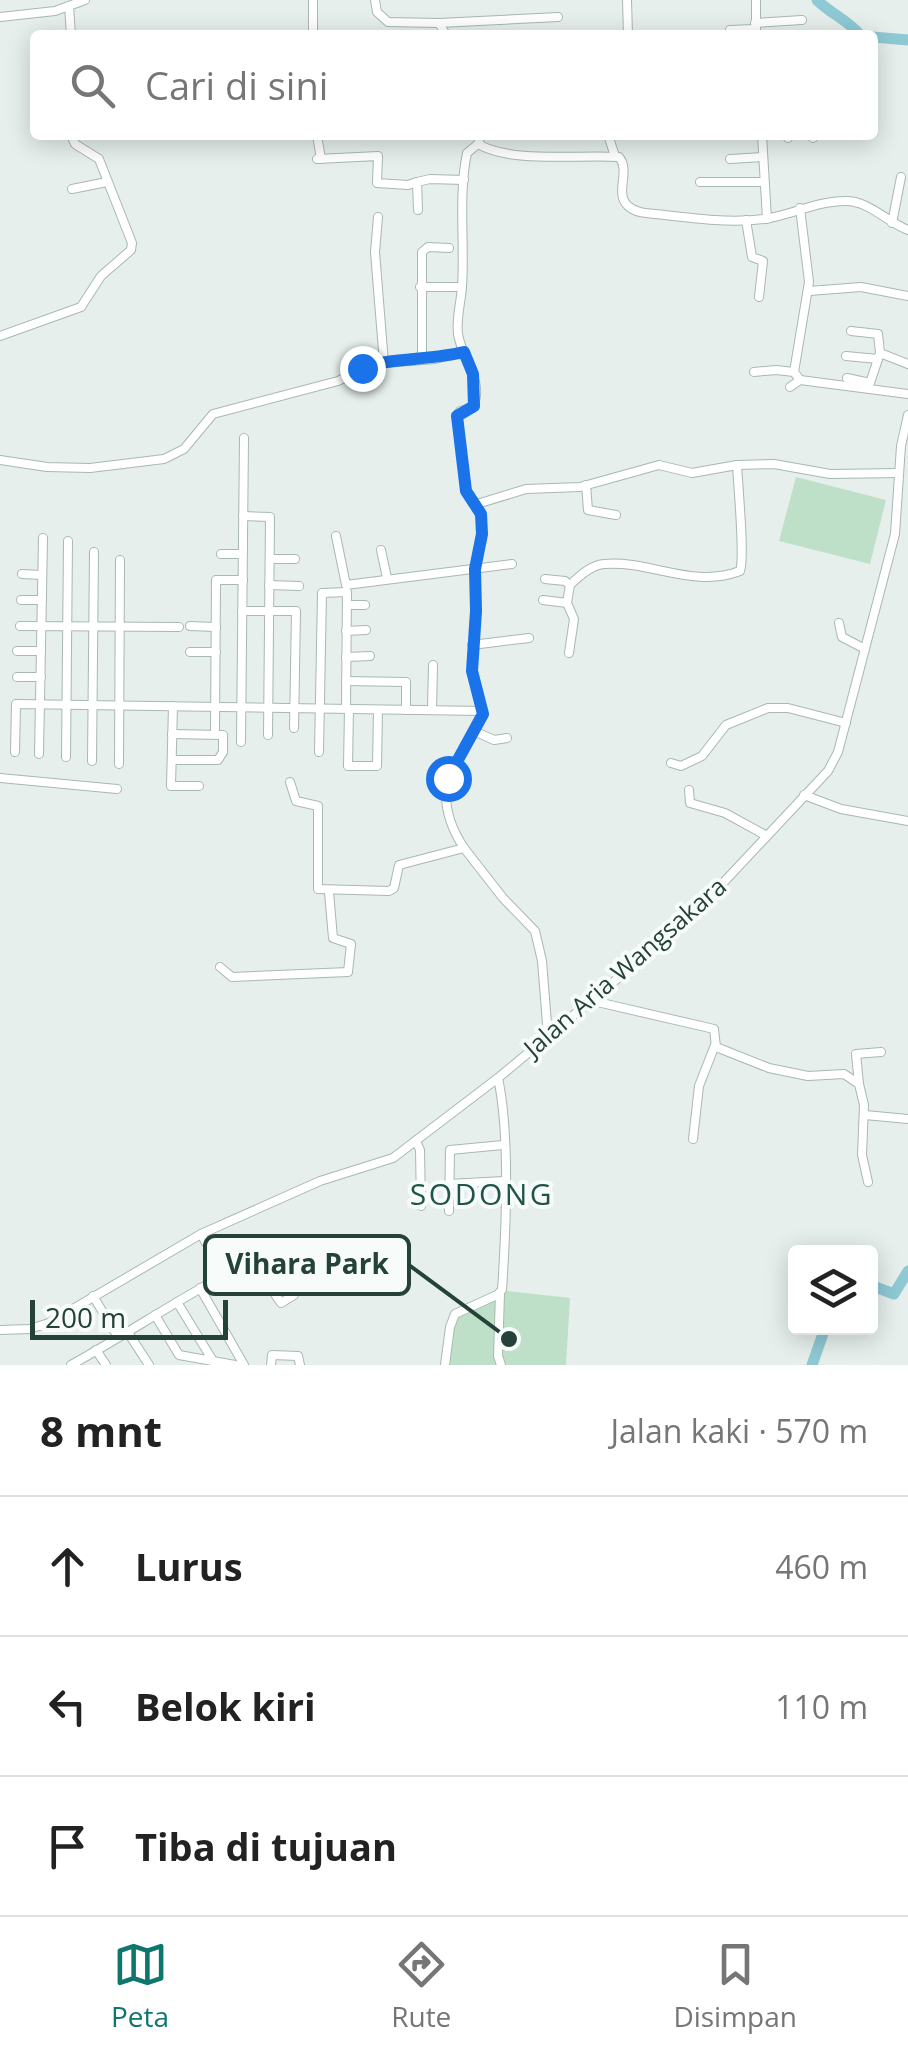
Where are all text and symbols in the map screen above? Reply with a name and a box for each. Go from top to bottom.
search box [30,30,878,140]
icon: search [65,58,120,113]
text: Cari di sini [145,59,328,111]
route end [340,346,386,392]
route start [426,756,472,802]
street label: Jalan Aria Wangsakara [514,869,733,1065]
district label: SODONG [410,1173,554,1214]
callout: Vihara Park [205,1236,409,1294]
text: Vihara Park [225,1244,389,1282]
map controls [788,1245,878,1335]
button: layers [788,1245,878,1335]
scale bar [30,1295,228,1340]
text: 200 m [45,1298,126,1336]
text: 8 mnt [40,1402,162,1459]
text: Jalan kaki · 570 m [610,1409,868,1452]
icon: ahead [40,1539,95,1594]
text: Lurus [135,1540,243,1592]
text: 460 m [775,1545,868,1588]
icon: left [40,1679,95,1734]
text: Belok kiri [135,1680,316,1732]
text: 110 m [775,1685,868,1728]
icon: arrive [40,1819,95,1874]
text: Tiba di tujuan [135,1820,397,1872]
tab: Peta [111,1937,169,2035]
tab: Rute [391,1937,451,2035]
tab: Disimpan [673,1937,797,2035]

